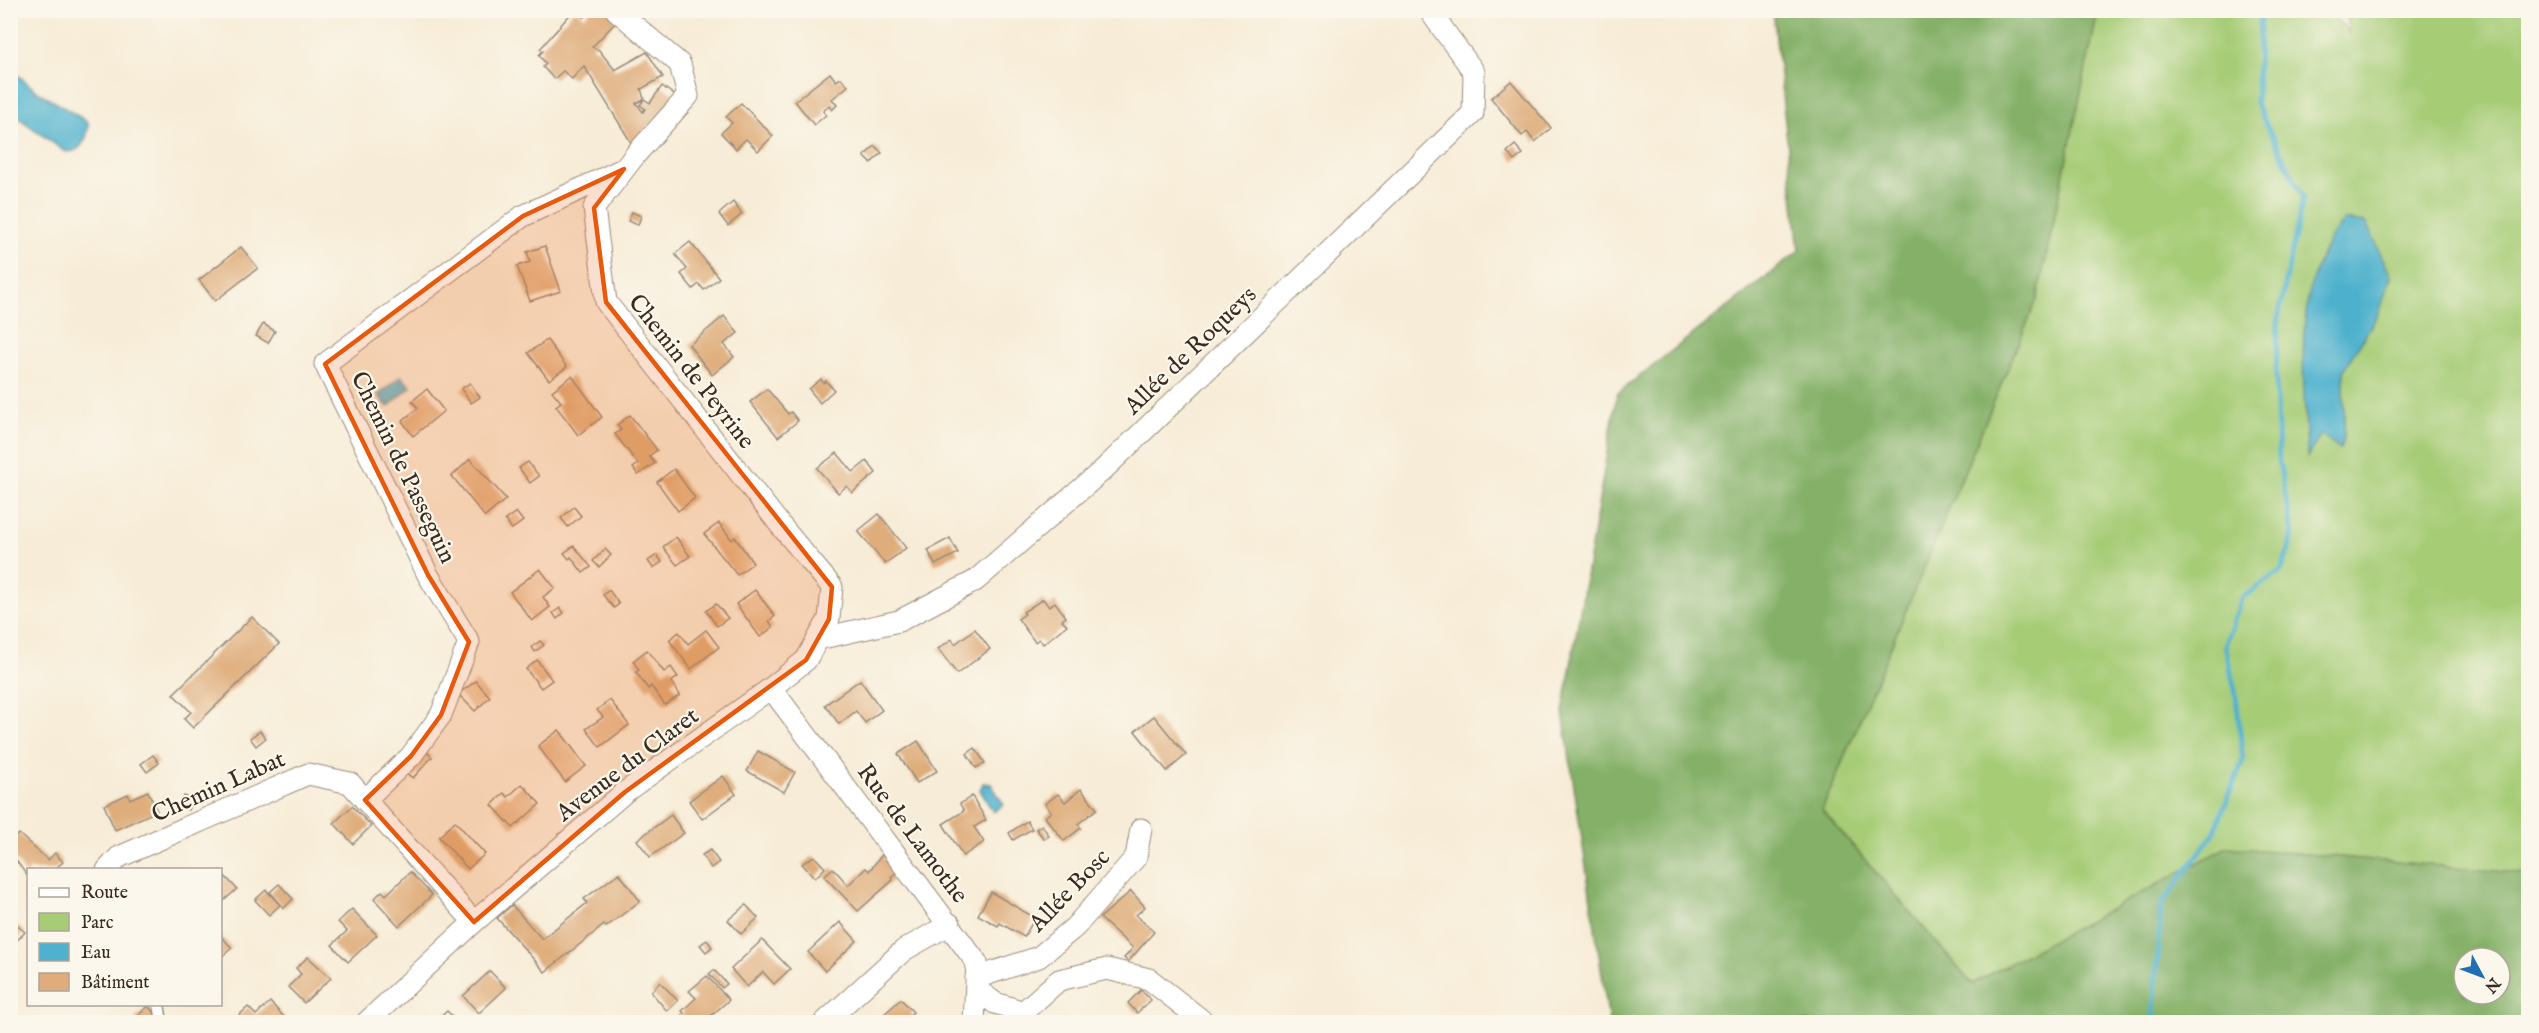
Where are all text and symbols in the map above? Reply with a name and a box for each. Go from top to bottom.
street label: Allée de Roqueys [1118,280,1264,423]
street label: Chemin de Peyrine [621,288,761,456]
street label: Chemin de Passeguin [343,367,463,569]
street label: Avenue du Claret [549,701,706,830]
street label: Chemin Labat [147,744,290,831]
street label: Rue de Lamothe [849,758,974,910]
street label: Allée Bosc [1022,843,1117,940]
legend [27,868,222,1006]
text: Route [81,882,128,905]
text: Parc [81,912,114,935]
text: Eau [81,942,111,965]
north arrow [2452,946,2512,1006]
text: Bâtiment [81,972,150,995]
text: N [2480,972,2505,996]

